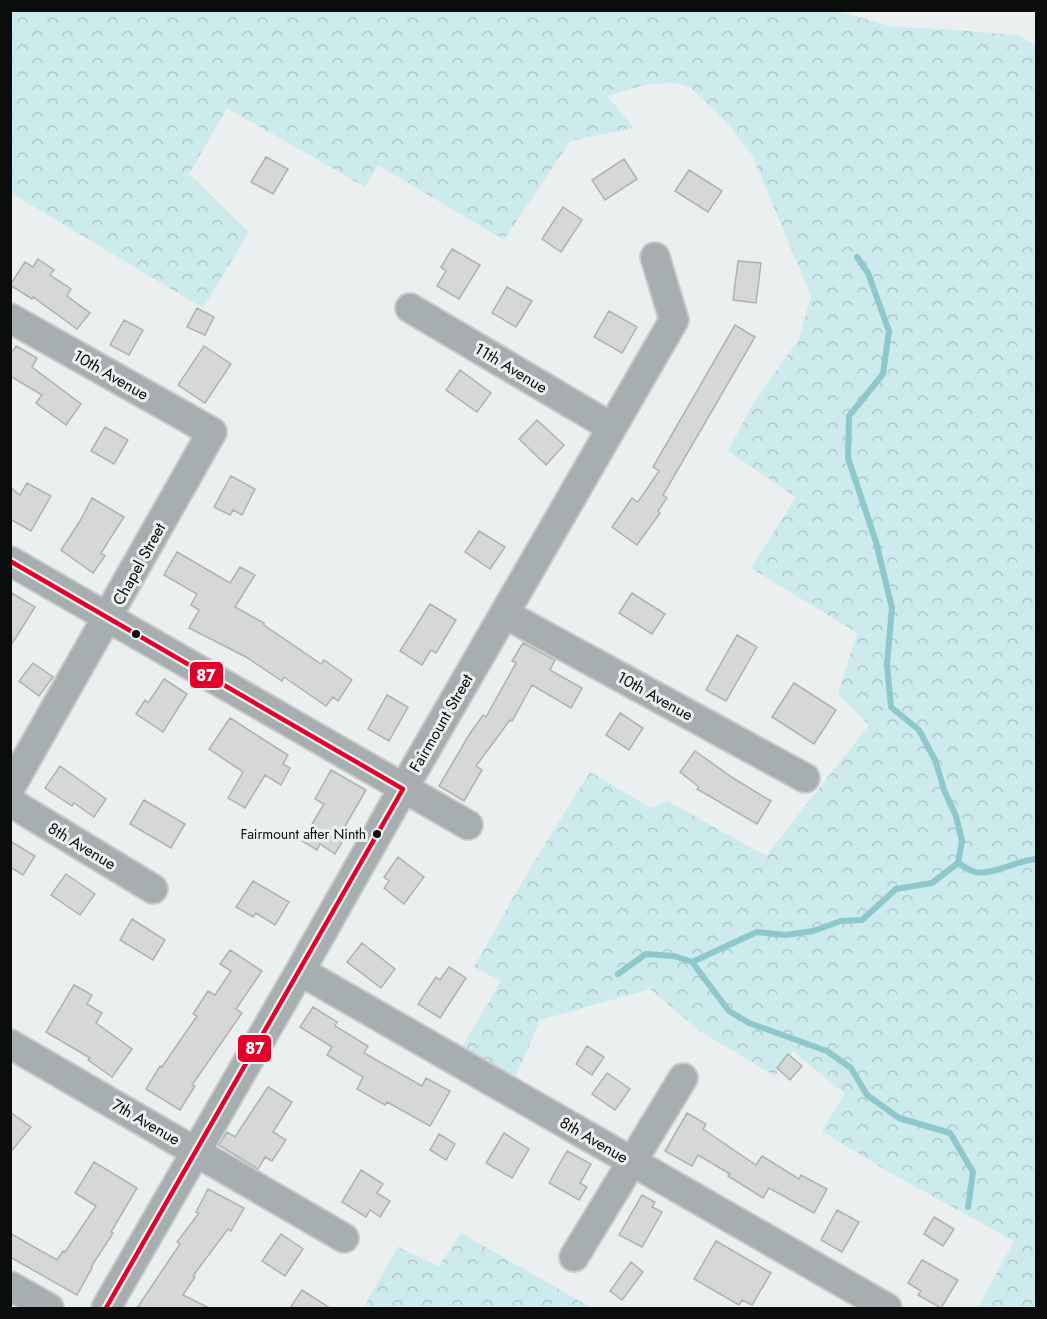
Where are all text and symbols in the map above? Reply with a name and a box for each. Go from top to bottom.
street label: 11th Avenue [470,337,552,399]
street label: 10th Avenue [69,344,153,406]
street label: Chapel Street [107,518,171,609]
unlabelled marker [130,628,142,640]
line badge: 87 [189,661,224,689]
text: 87 [196,664,216,687]
street label: 10th Avenue [613,666,697,726]
street label: Fairmount Street [404,670,478,776]
street label: 8th Avenue [44,817,120,875]
place label: Fairmount after Ninth [241,824,366,844]
marker: Fairmount after Ninth [371,828,383,840]
line badge: 87 [237,1034,272,1063]
text: 87 [245,1037,265,1060]
street label: 7th Avenue [108,1093,184,1151]
street label: 8th Avenue [556,1111,632,1169]

